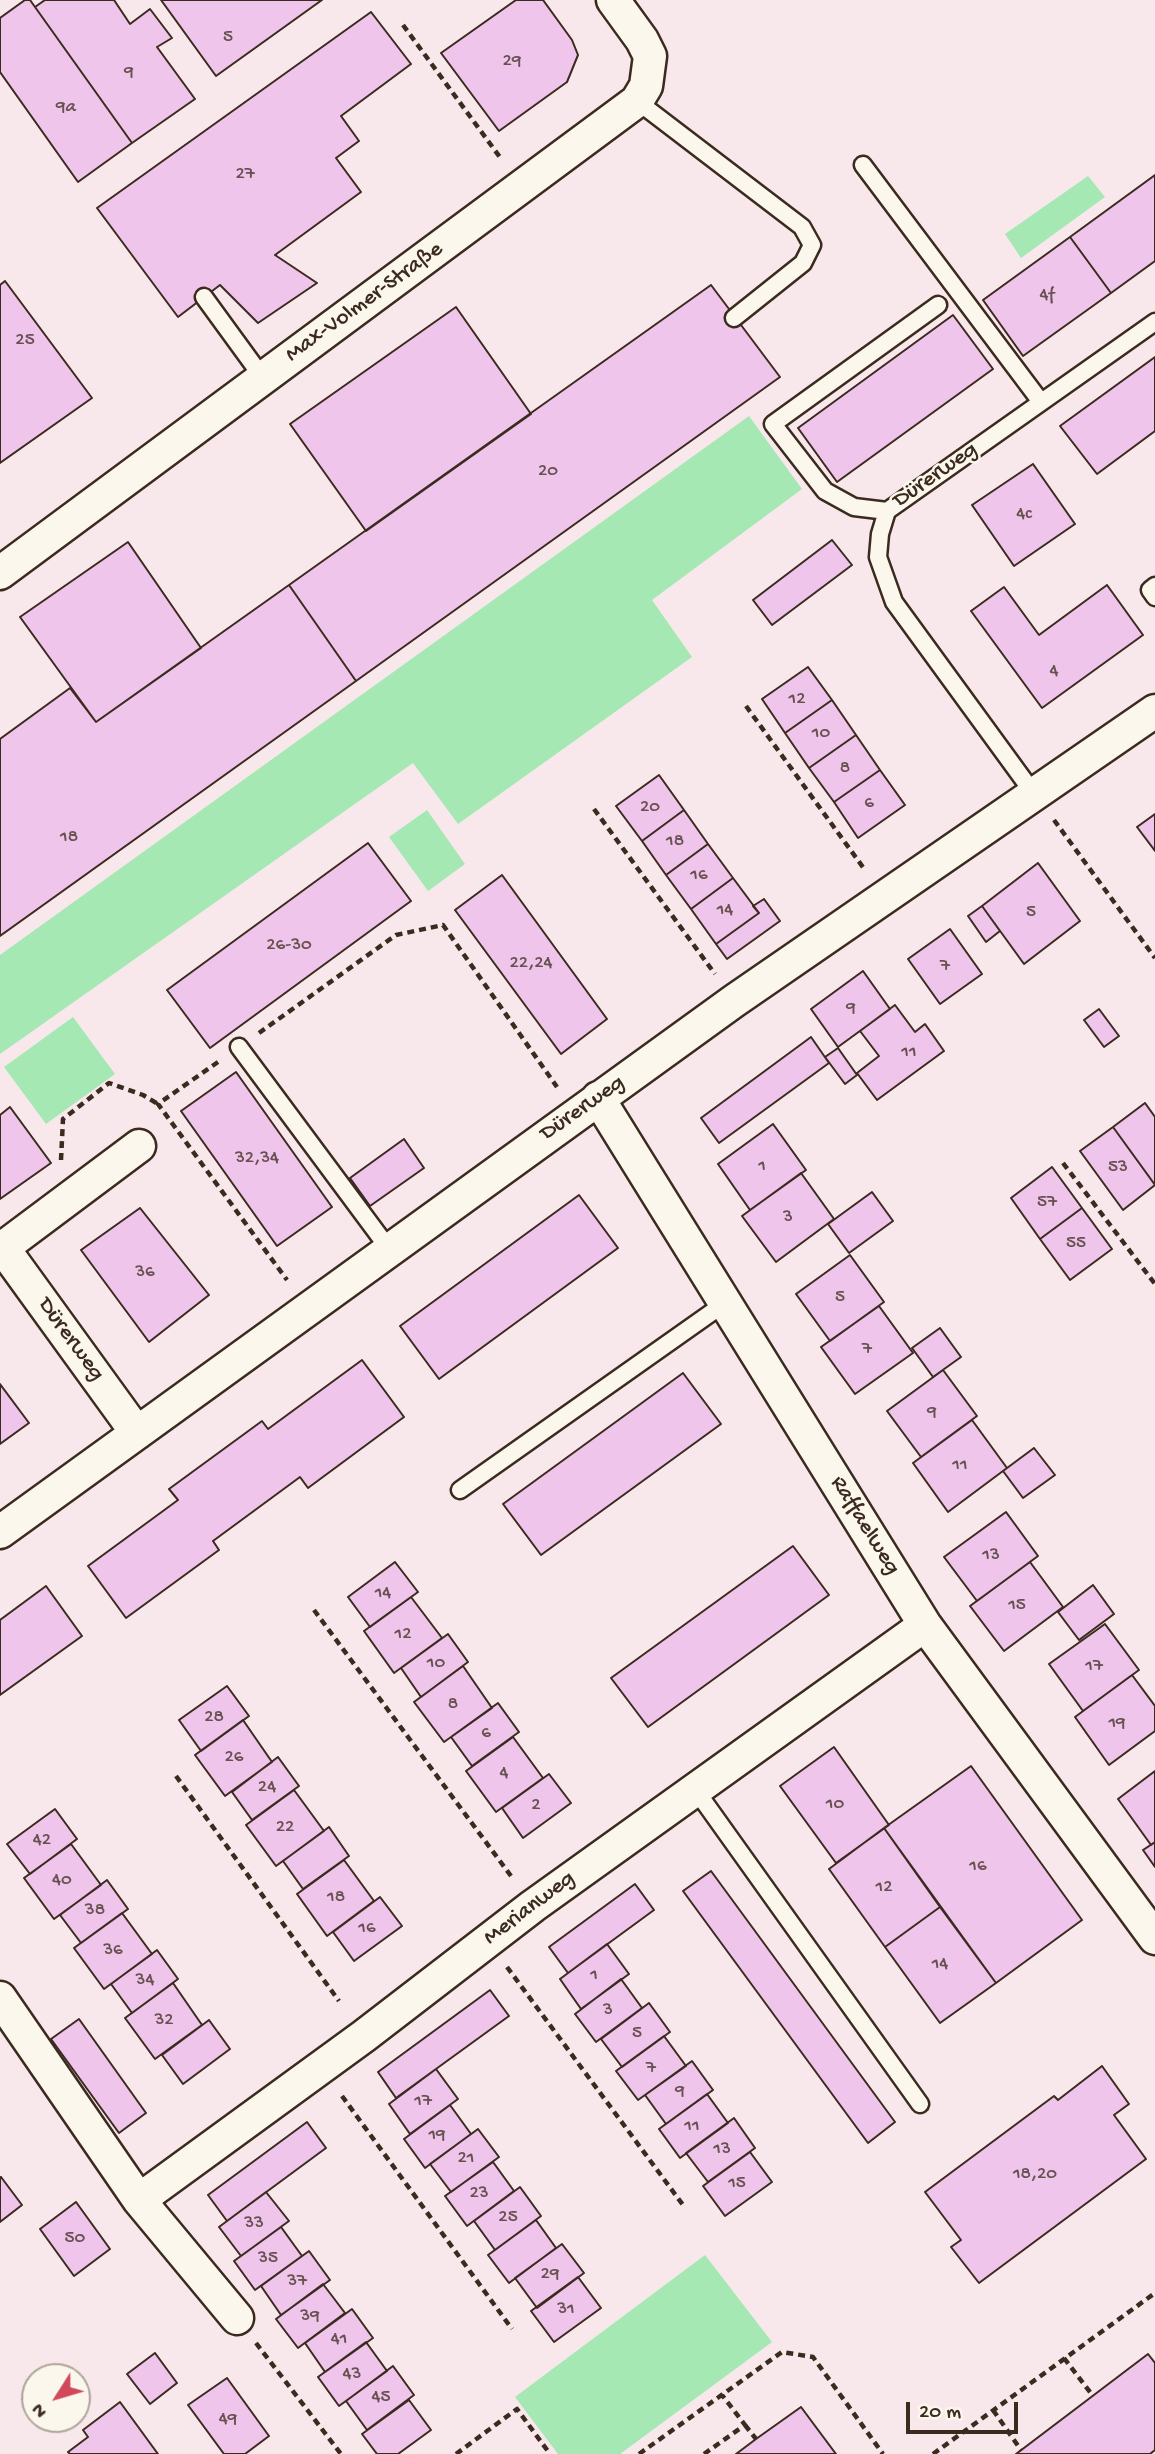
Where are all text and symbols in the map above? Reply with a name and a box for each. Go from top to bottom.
house number: 5 [223,27,233,49]
house number: 29 [503,51,521,73]
house number: 9 [124,62,134,84]
house number: 9a [56,97,76,119]
house number: 27 [235,164,255,186]
street label: Max-Volmer-Straße [281,237,449,369]
house number: 4f [1040,285,1054,307]
house number: 25 [15,330,35,352]
street label: Dürerweg [888,437,984,515]
house number: 20 [538,461,558,483]
house number: 4c [1016,504,1032,526]
house number: 4 [1050,661,1058,683]
house number: 12 [789,689,805,711]
house number: 10 [812,723,830,745]
house number: 8 [840,758,850,780]
house number: 6 [864,793,874,815]
house number: 20 [640,797,660,819]
house number: 18 [60,827,78,849]
house number: 18 [666,831,684,853]
house number: 16 [690,865,708,887]
house number: 14 [717,900,733,922]
house number: 5 [1026,902,1036,924]
house number: 26-30 [266,935,312,957]
house number: 22,24 [510,953,552,975]
house number: 7 [940,956,950,978]
house number: 9 [846,998,856,1020]
house number: 11 [901,1042,917,1064]
street label: Dürerweg [535,1070,631,1148]
house number: 32,34 [235,1148,279,1170]
house number: 1 [758,1156,766,1178]
house number: 53 [1108,1157,1128,1179]
house number: 57 [1037,1192,1057,1214]
house number: 3 [783,1207,793,1229]
house number: 55 [1066,1233,1086,1255]
house number: 36 [135,1262,155,1284]
house number: 5 [835,1287,845,1309]
street label: Dürerweg [30,1293,110,1387]
house number: 7 [862,1339,872,1361]
house number: 9 [927,1402,937,1424]
house number: 11 [952,1455,968,1477]
street label: Raffaelweg [823,1471,905,1581]
house number: 13 [982,1545,1000,1567]
house number: 14 [375,1583,391,1605]
house number: 15 [1008,1595,1026,1617]
house number: 12 [395,1624,411,1646]
house number: 10 [427,1653,445,1675]
house number: 17 [1085,1656,1103,1678]
house number: 8 [448,1694,458,1716]
house number: 28 [204,1707,224,1729]
house number: 19 [1108,1713,1126,1735]
house number: 6 [481,1723,491,1745]
house number: 26 [225,1747,243,1769]
house number: 4 [500,1763,508,1785]
house number: 24 [258,1777,276,1799]
house number: 10 [826,1794,844,1816]
house number: 2 [531,1795,541,1817]
house number: 22 [276,1817,294,1839]
house number: 42 [33,1830,51,1852]
house number: 16 [969,1856,987,1878]
street label: Merianweg [479,1866,581,1952]
house number: 40 [52,1870,72,1892]
house number: 12 [876,1877,892,1899]
house number: 18 [327,1887,345,1909]
house number: 38 [85,1900,105,1922]
house number: 16 [358,1918,376,1940]
house number: 36 [103,1940,123,1962]
house number: 14 [932,1954,948,1976]
house number: 1 [590,1965,598,1987]
house number: 34 [136,1970,154,1992]
house number: 3 [603,2000,613,2022]
house number: 32 [154,2010,174,2032]
house number: 5 [632,2023,642,2045]
house number: 7 [646,2058,656,2080]
house number: 9 [675,2081,685,2103]
house number: 17 [414,2091,432,2113]
house number: 11 [684,2116,700,2138]
house number: 19 [428,2125,446,2147]
house number: 13 [713,2139,731,2161]
house number: 21 [458,2148,474,2170]
house number: 18,20 [1013,2164,1057,2186]
house number: 15 [728,2173,746,2195]
house number: 23 [469,2183,489,2205]
house number: 25 [498,2207,518,2229]
house number: 33 [244,2213,264,2235]
house number: 50 [65,2228,85,2250]
house number: 35 [258,2248,278,2270]
house number: 29 [541,2264,559,2286]
house number: 37 [287,2271,307,2293]
house number: 31 [557,2299,575,2321]
house number: 39 [300,2306,320,2328]
house number: 41 [331,2329,347,2351]
north arrow [21,2363,91,2433]
house number: 43 [343,2364,361,2386]
house number: 45 [372,2387,390,2409]
scale bar [910,2388,1022,2432]
text: N [28,2398,53,2422]
text: 20 m [919,2401,961,2426]
house number: 49 [219,2409,237,2431]

